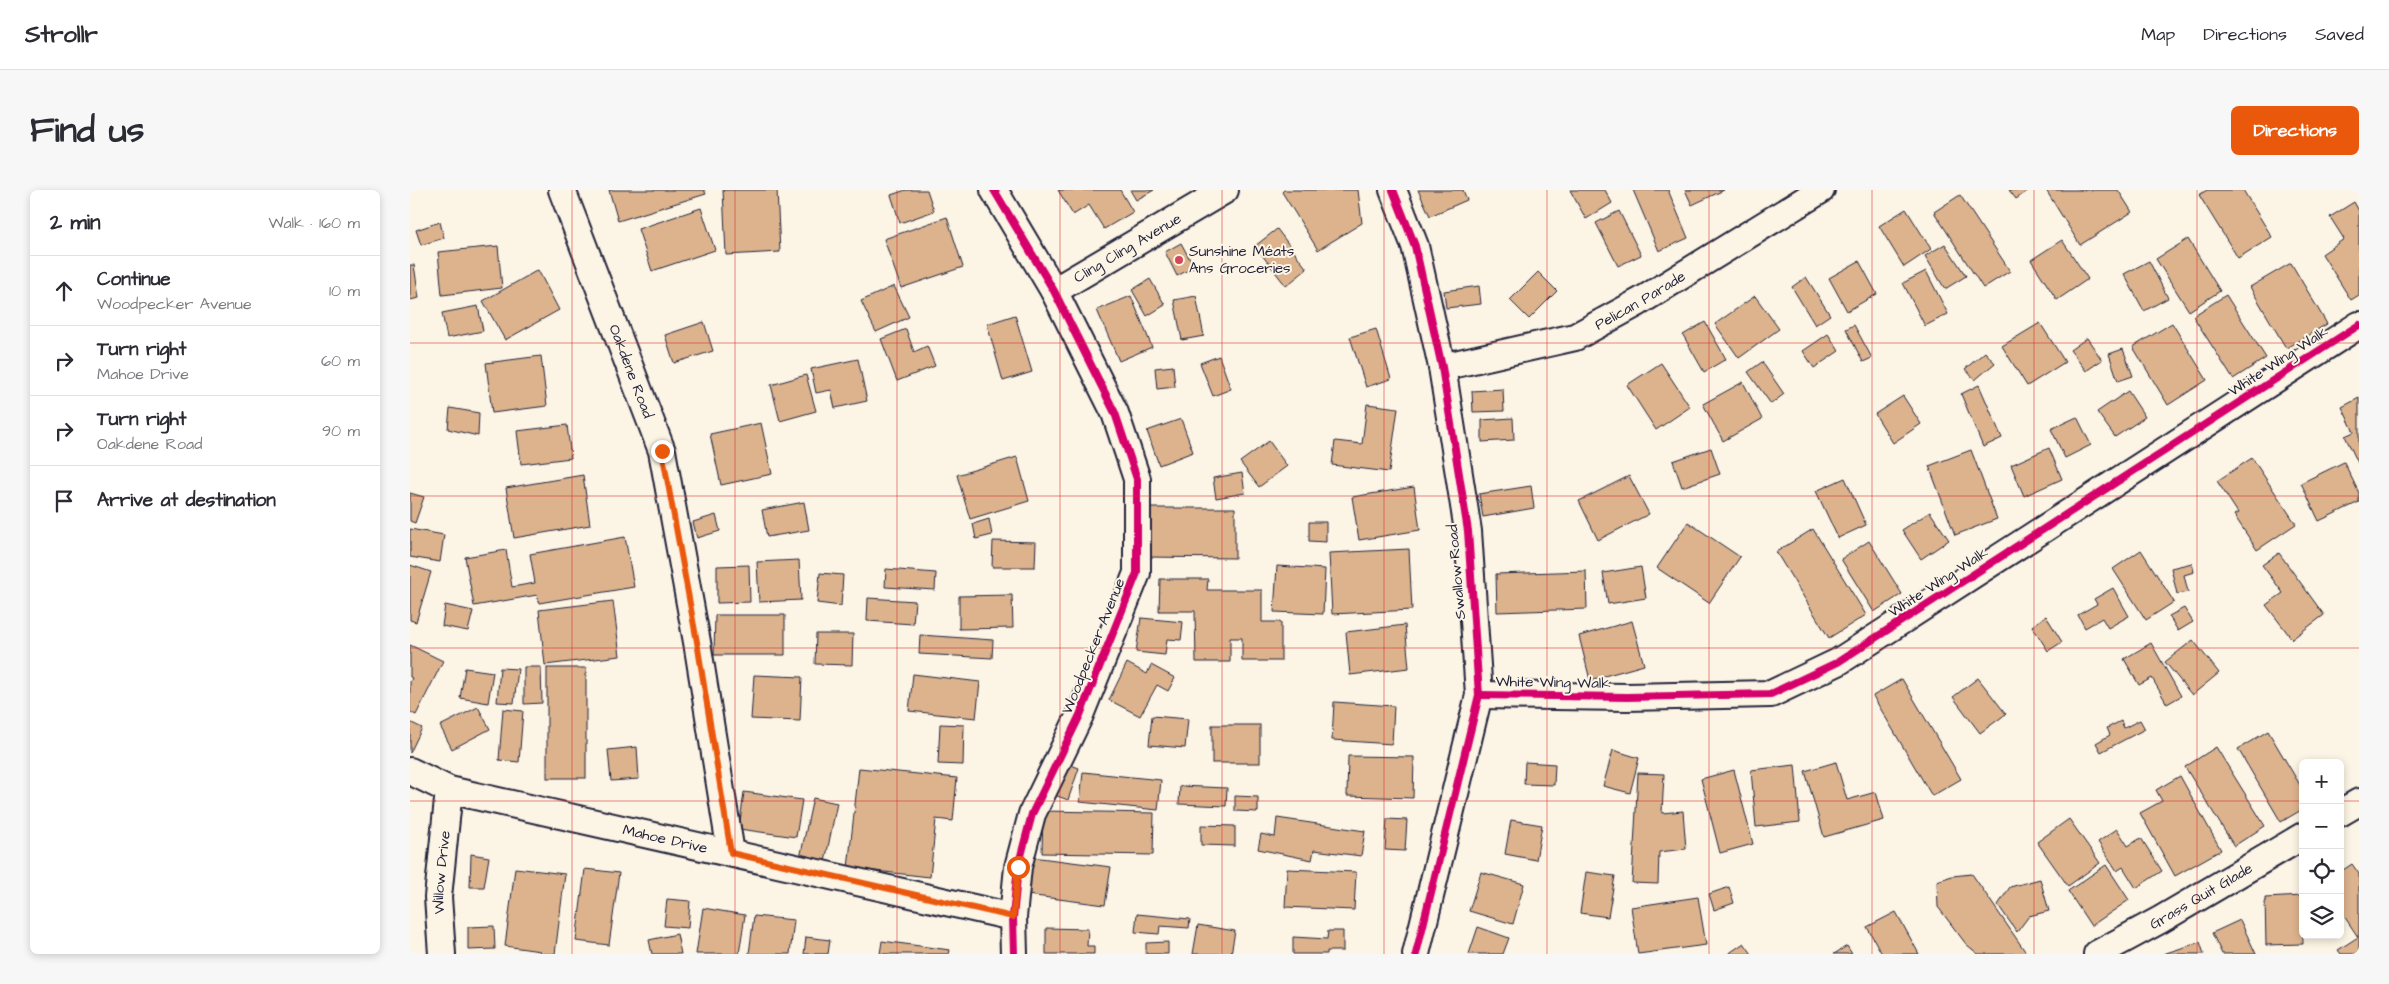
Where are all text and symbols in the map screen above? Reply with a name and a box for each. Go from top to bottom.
text: Strollr [25,18,98,52]
text: Map [2141,22,2175,47]
text: Directions [2203,22,2287,47]
text: Saved [2315,22,2364,47]
text: Find us [30,106,144,155]
button: Directions [2231,106,2359,155]
text: 2 min [50,208,100,237]
street label: Cling Cling Avenue [1070,208,1185,288]
text: Walk · 160 m [268,212,360,234]
place label: Sunshine Méats Ans Groceries [1189,241,1295,279]
marker: Sunshine Méats Ans Groceries [1173,254,1185,266]
text: Continue [97,266,171,293]
street label: Pelican Parade [1591,266,1690,335]
icon: ahead [50,277,78,305]
text: 10 m [329,280,360,302]
text: Woodpecker Avenue [97,293,252,315]
street label: Oakdene Road [603,321,659,422]
street label: White Wing Walk [2224,321,2333,402]
text: Turn right [97,336,186,363]
icon: right [50,347,78,375]
text: 60 m [321,350,360,372]
text: Mahoe Drive [97,363,189,385]
text: Turn right [97,406,186,433]
icon: right [50,417,78,445]
text: 90 m [322,420,360,442]
text: Oakdene Road [97,433,202,455]
route end [651,440,674,463]
icon: arrive [50,487,78,515]
text: Arrive at destination [97,487,276,514]
street label: Swallow Road [1442,523,1471,620]
street label: White Wing Walk [1884,542,1993,623]
street label: Woodpecker Avenue [1057,575,1130,717]
street label: White Wing Walk [1495,671,1611,695]
map controls [2299,759,2344,939]
button: + [2299,759,2344,804]
button: − [2299,804,2344,849]
street label: Mahoe Drive [621,819,709,859]
street label: Willow Drive [428,830,456,915]
button: locate [2299,849,2344,894]
route start [1007,856,1030,879]
street label: Grass Quit Glade [2146,858,2257,935]
button: layers [2299,894,2344,939]

